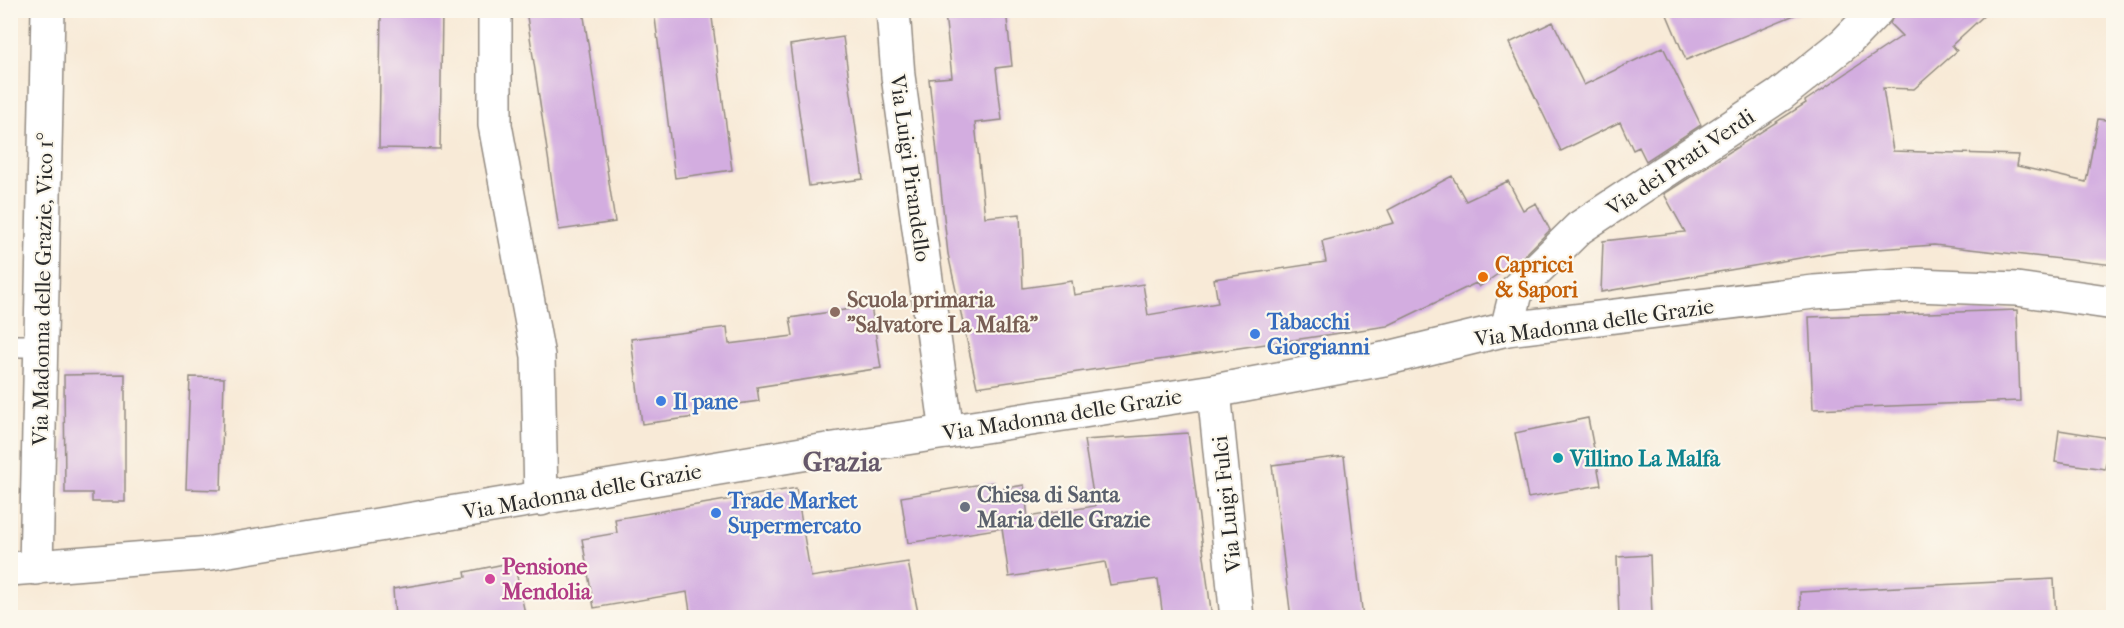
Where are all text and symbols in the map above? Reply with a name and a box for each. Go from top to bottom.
street label: Via Luigi Pirandello [884,72,936,263]
street label: Via dei Prati Verdi [1601,103,1760,223]
street label: Via Madonna delle Grazie, Vico 1° [27,132,59,447]
place label: Capricci & Sapori [1495,252,1579,303]
marker: Capricci & Sapori [1476,270,1490,284]
place label: Scuola primaria "Salvatore La Malfa" [847,287,1038,338]
street label: Via Madonna delle Grazie [1472,293,1716,353]
marker: Scuola primaria "Salvatore La Malfa" [828,305,842,319]
place label: Tabacchi Giorgianni [1266,309,1370,360]
marker: Tabacchi Giorgianni [1248,327,1262,341]
street label: Via Madonna delle Grazie [940,383,1184,447]
place label: Il pane [673,389,738,415]
marker: Il pane [654,394,668,408]
street label: Via Luigi Fulci [1207,434,1247,574]
district label: Grazia [803,445,882,478]
place label: Villino La Malfa [1569,446,1721,472]
marker: Villino La Malfa [1551,451,1565,465]
street label: Via Madonna delle Grazie [460,458,704,526]
place label: Chiesa di Santa Maria delle Grazie [976,482,1151,533]
place label: Trade Market Supermercato [727,488,861,539]
marker: Chiesa di Santa Maria delle Grazie [958,500,972,514]
marker: Trade Market Supermercato [709,506,723,520]
place label: Pensione Mendolia [501,554,592,605]
marker: Pensione Mendolia [483,572,497,586]

